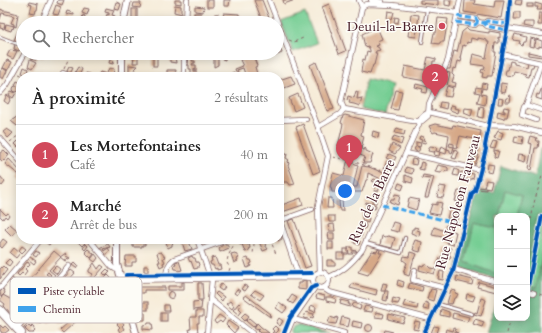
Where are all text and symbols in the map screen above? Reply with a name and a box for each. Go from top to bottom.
search box [16,16,284,60]
place label: Deuil-la-Barre [347,17,434,36]
marker: Deuil-la-Barre [437,21,447,31]
icon: search [30,27,52,49]
text: Rechercher [62,28,134,48]
pin: 2 [422,64,448,97]
text: À proximité [32,87,126,110]
text: 2 résultats [214,89,268,107]
street label: Rue Napoleon Fauveau [431,132,485,271]
pin: 1 [336,135,362,168]
text: Les Mortefontaines [70,136,201,156]
text: 1 [42,146,48,164]
text: 40 m [240,146,268,164]
text: Café [70,156,95,174]
street label: Rue de la Barre [344,156,400,246]
your location [335,181,355,201]
text: Marché [70,196,122,216]
text: 2 [42,206,48,224]
text: 200 m [234,206,268,224]
map controls [494,213,530,321]
button: + [494,213,530,249]
text: Arrêt de bus [70,216,137,234]
button: − [494,249,530,285]
legend [10,277,142,323]
text: Piste cyclable [43,284,105,299]
button: layers [494,285,530,321]
text: Chemin [43,302,82,317]

